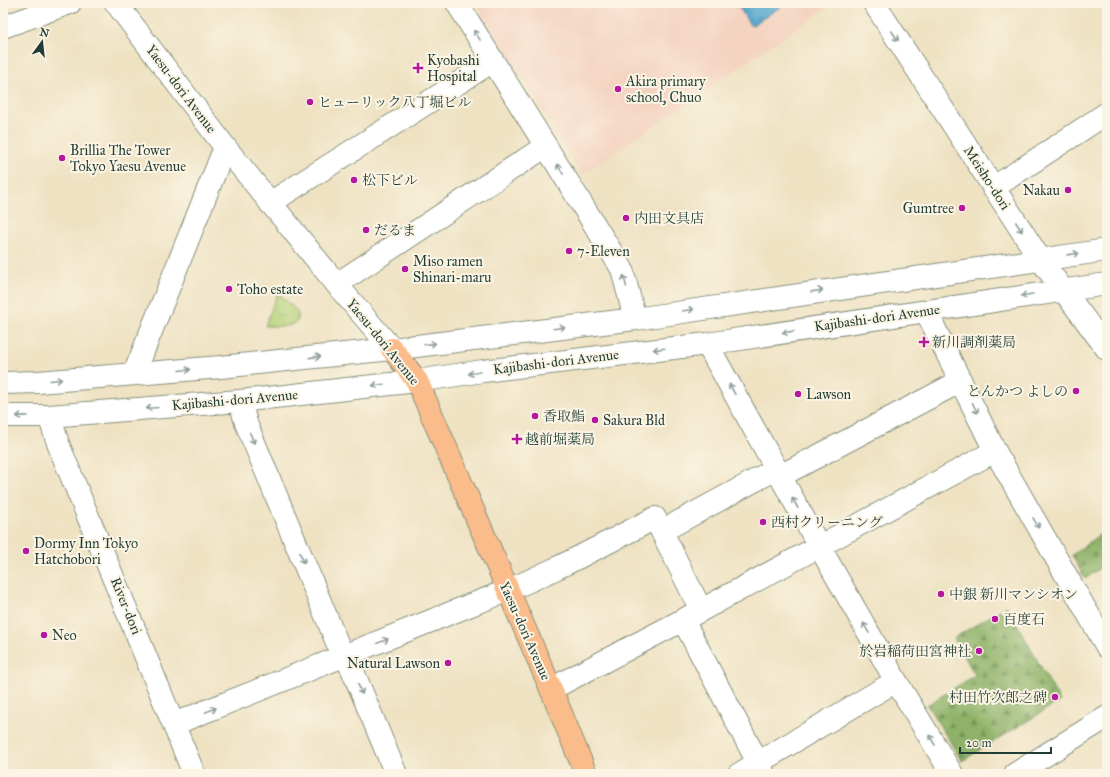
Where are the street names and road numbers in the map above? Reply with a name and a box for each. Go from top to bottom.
street label: Yaesu-dori Avenue [142,41,220,137]
street label: Meisho-dori [960,143,1014,213]
street label: Yaesu-dori Avenue [343,295,423,389]
street label: Kajibashi-dori Avenue [813,301,941,335]
street label: Kajibashi-dori Avenue [492,346,620,378]
street label: Kajibashi-dori Avenue [171,386,299,414]
street label: River-dori [107,575,145,637]
street label: Yaesu-dori Avenue [496,579,554,683]

